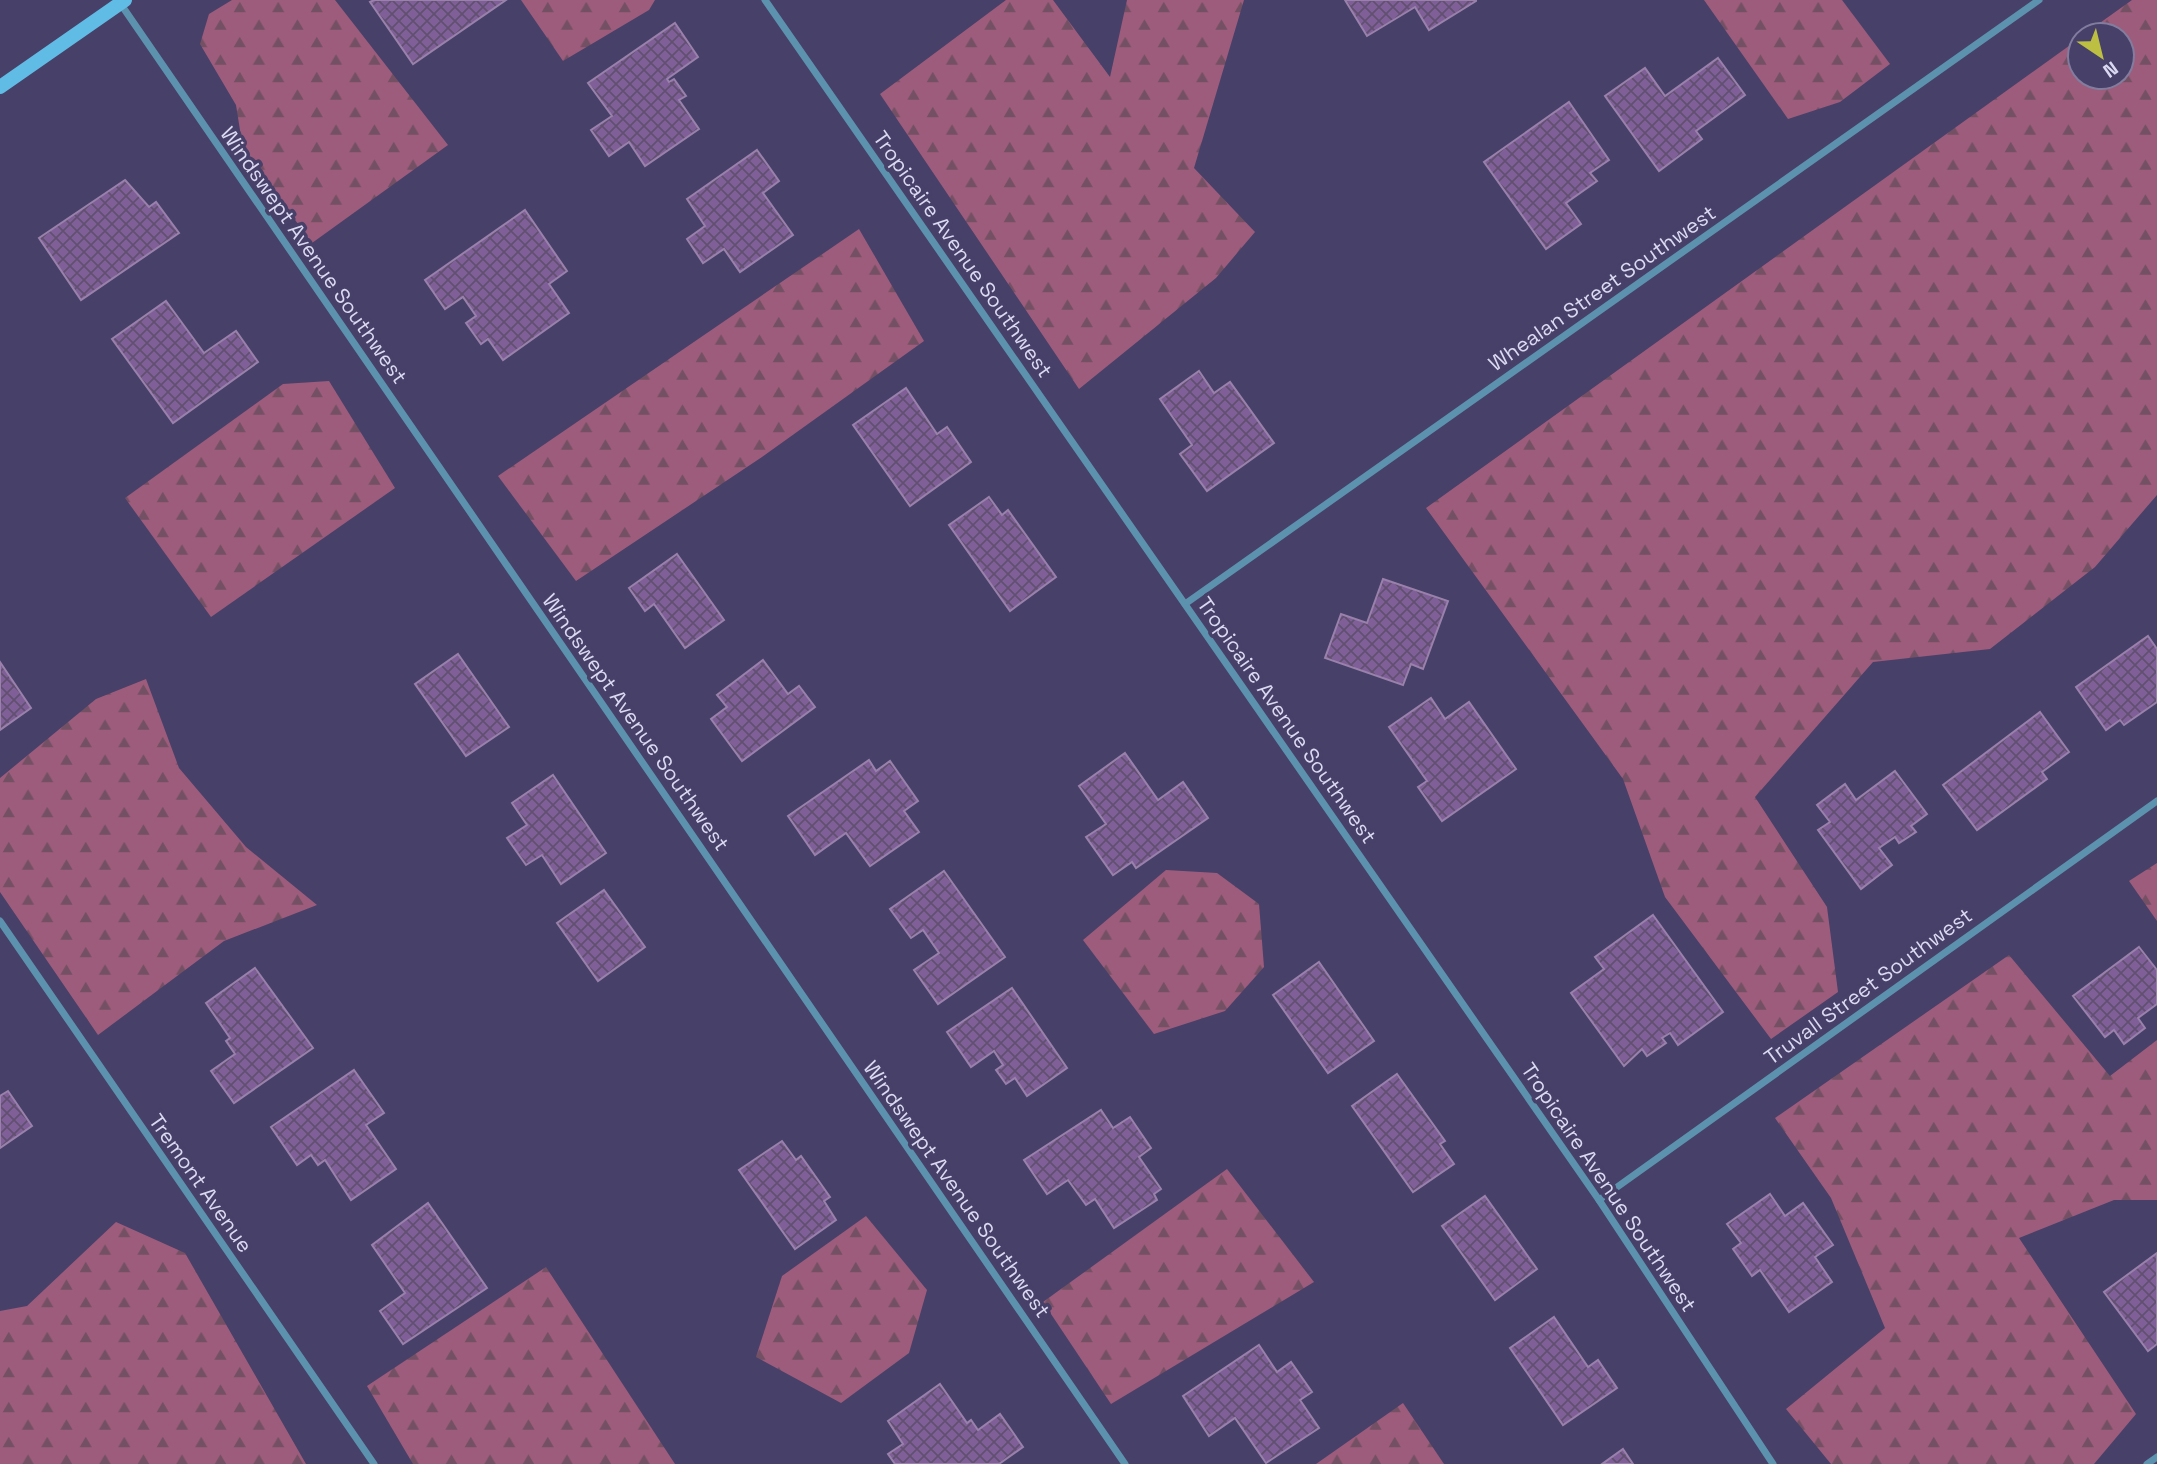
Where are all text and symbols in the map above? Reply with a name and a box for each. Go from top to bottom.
north arrow [2066,21,2136,91]
text: N [2098,56,2123,83]
street label: Windswept Avenue Southwest [215,121,413,389]
street label: Tropicaire Avenue Southwest [867,125,1059,383]
street label: Whealan Street Southwest [1483,199,1721,377]
street label: Windswept Avenue Southwest [537,588,735,856]
street label: Tropicaire Avenue Southwest [1191,591,1383,849]
street label: Truvall Street Southwest [1759,901,1977,1071]
street label: Windswept Avenue Southwest [858,1055,1056,1323]
street label: Tropicaire Avenue Southwest [1515,1057,1703,1317]
street label: Tremont Avenue [143,1108,259,1258]

